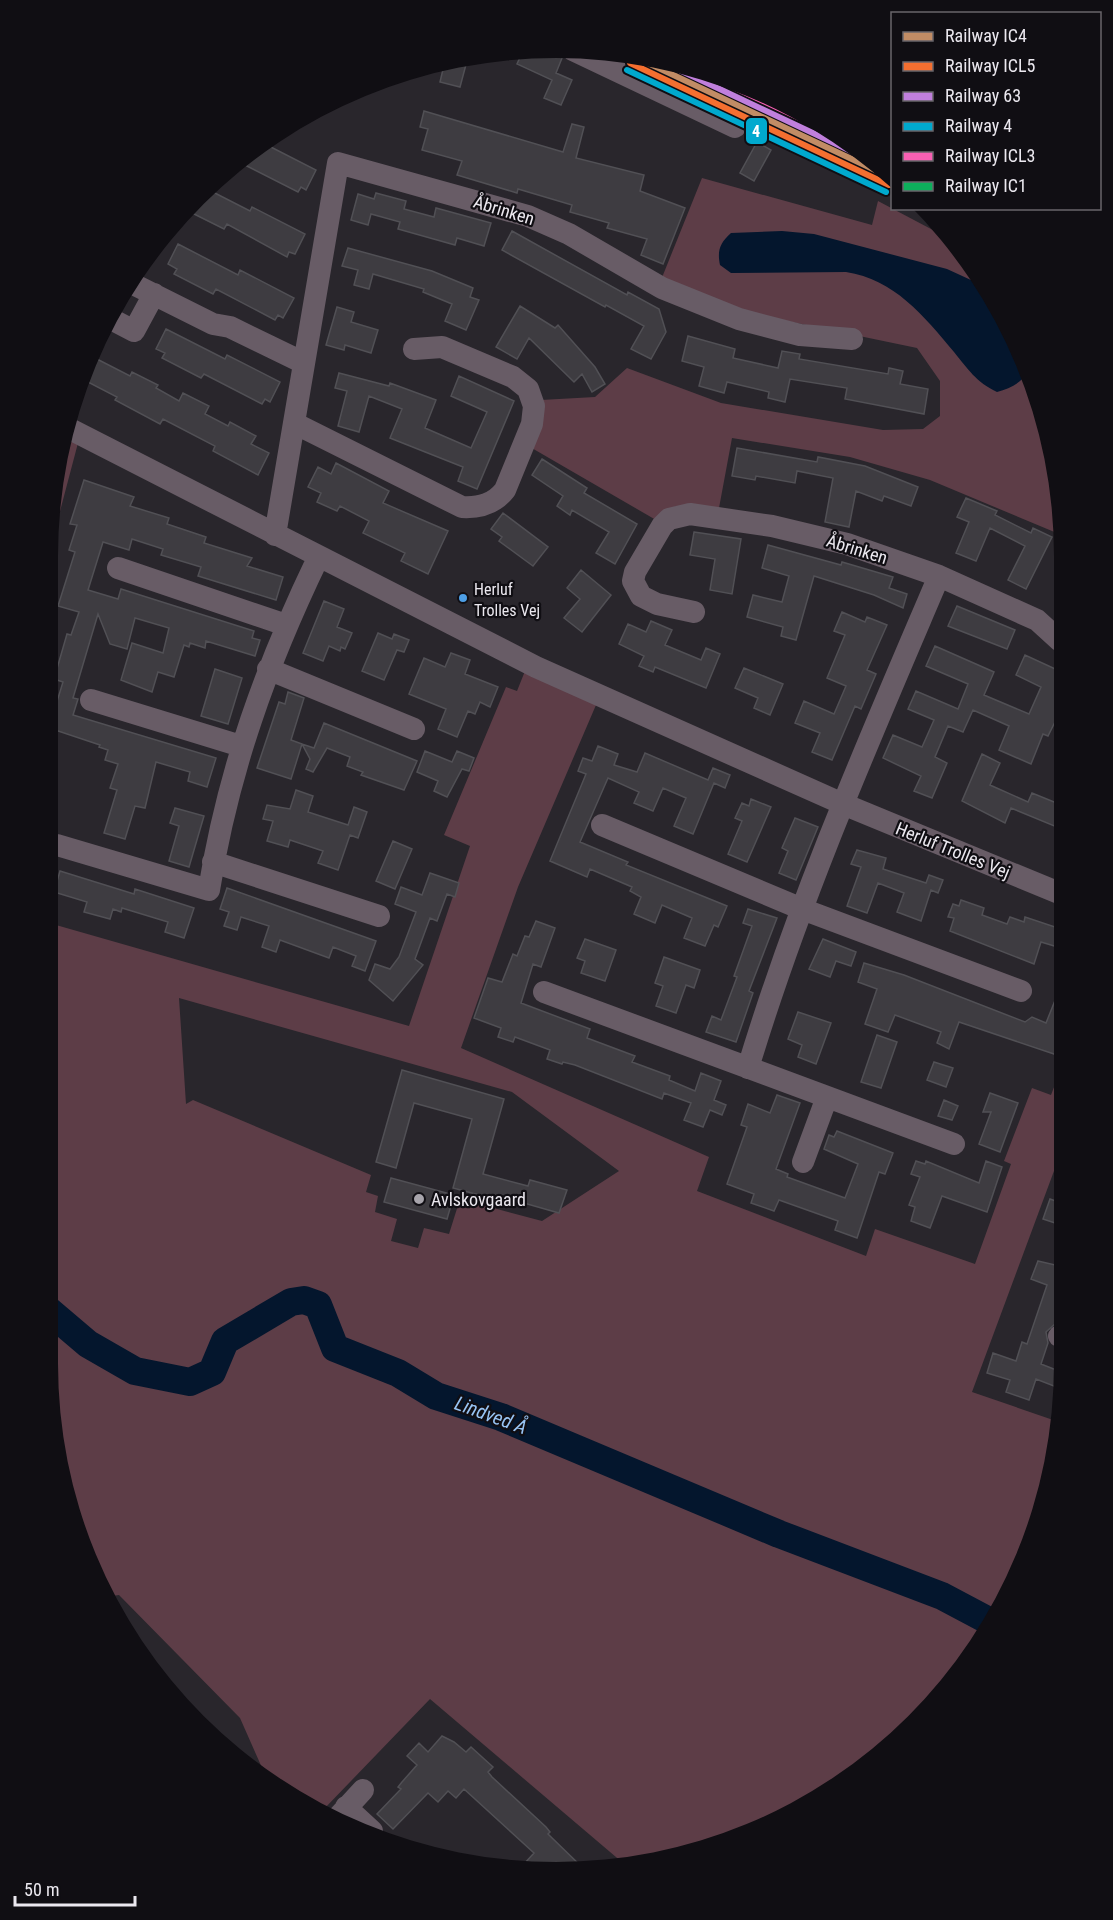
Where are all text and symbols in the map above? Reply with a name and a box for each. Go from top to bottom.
legend [891,12,1101,210]
text: Railway IC4 [945,25,1027,46]
text: Railway ICL5 [945,55,1036,76]
text: Railway 63 [945,85,1021,106]
text: Railway 4 [945,115,1012,136]
line badge: 4 [745,117,768,145]
text: 4 [752,122,760,141]
text: Railway ICL3 [945,145,1035,166]
text: Railway IC1 [945,175,1027,196]
street label: Åbrinken [471,190,537,229]
street label: Åbrinken [824,529,890,568]
place label: Herluf Trolles Vej [474,580,540,620]
marker: Herluf Trolles Vej [457,592,469,604]
street label: Herluf Trolles Vej [893,817,1013,883]
place label: Avlskovgaard [431,1189,526,1210]
marker: Avlskovgaard [412,1192,426,1206]
water label: Lindved Å [451,1391,531,1439]
scale bar [15,1869,135,1907]
text: 50 m [24,1879,59,1900]

